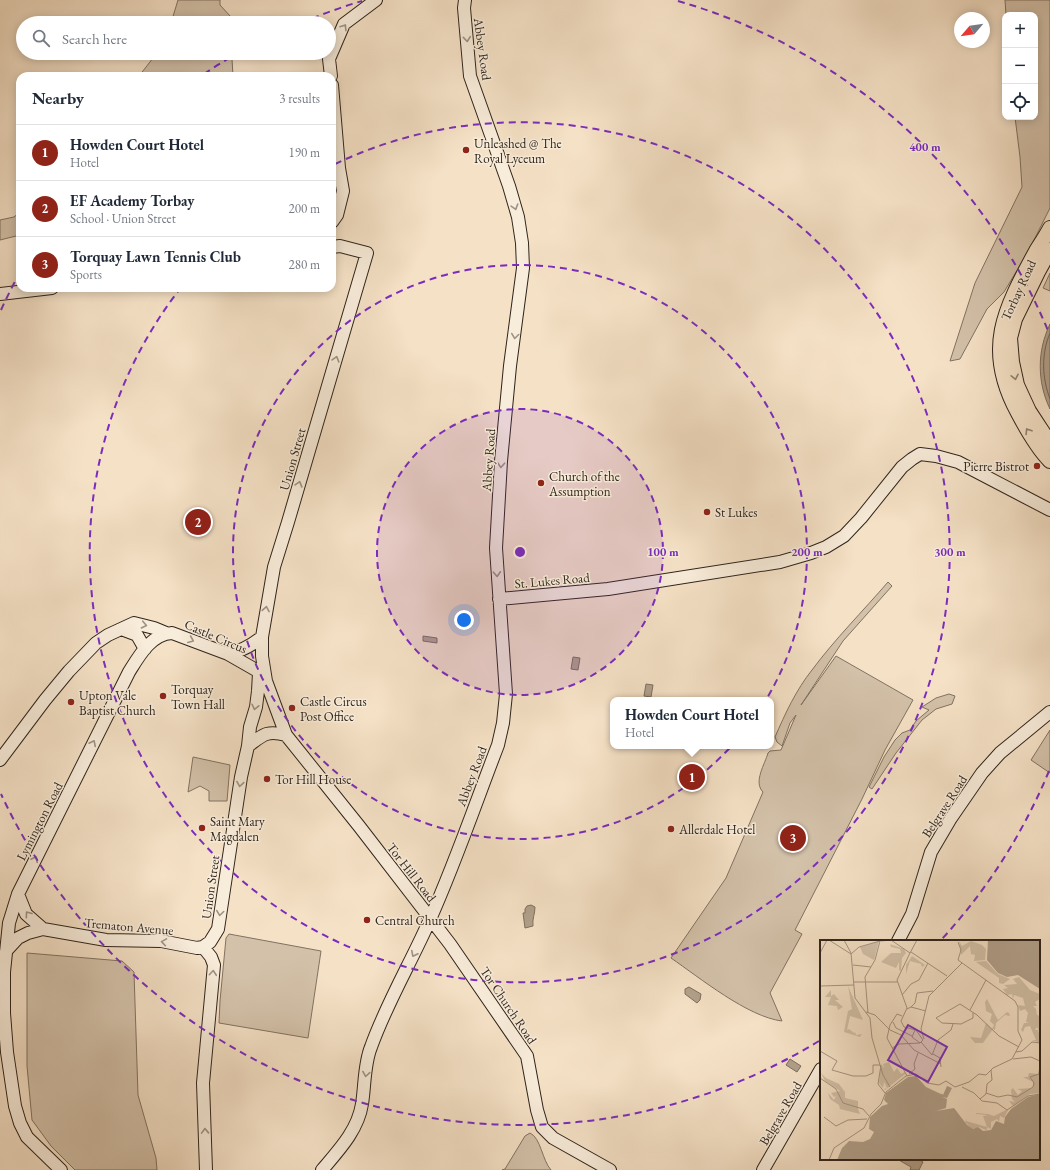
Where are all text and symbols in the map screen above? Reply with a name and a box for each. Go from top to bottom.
north arrow [954,12,990,48]
map controls [1002,12,1038,120]
button: + [1002,12,1038,48]
search box [16,16,336,60]
street label: Abbey Road [470,16,495,82]
one-way arrow [339,24,346,31]
icon: search [30,27,52,49]
text: Search here [62,29,127,48]
one-way arrow [462,36,471,42]
button: − [1002,48,1038,84]
button: locate [1002,84,1038,120]
text: Nearby [32,87,84,109]
text: 3 results [279,90,320,107]
text: Howden Court Hotel [70,135,204,154]
place label: Unleashed @ The Royal Lyceum [474,135,562,167]
text: 400 m [909,139,941,155]
text: 1 [42,144,48,161]
text: 190 m [289,144,320,161]
marker: Unleashed @ The Royal Lyceum [461,145,471,155]
text: Hotel [70,154,99,171]
text: EF Academy Torbay [70,191,194,210]
text: 2 [42,200,48,217]
text: 200 m [289,200,320,217]
one-way arrow [510,204,519,211]
text: School · Union Street [70,210,176,227]
text: Torquay Lawn Tennis Club [70,247,241,266]
text: 3 [42,256,48,273]
text: 280 m [289,256,320,273]
street label: Torbay Road [997,257,1040,323]
text: Sports [70,266,102,283]
one-way arrow [511,333,520,339]
one-way arrow [331,356,340,363]
one-way arrow [1010,374,1018,380]
street label: Union Street [275,426,309,492]
street label: Abbey Road [478,428,499,493]
one-way arrow [1025,428,1033,435]
place label: Pierre Bistrot [963,458,1029,475]
marker: Pierre Bistrot [1032,461,1042,471]
one-way arrow [497,462,505,468]
place label: Church of the Assumption [548,468,620,500]
marker: Church of the Assumption [536,478,546,488]
one-way arrow [294,481,303,488]
place label: St Lukes [715,504,758,521]
pin: 2 [185,507,211,537]
marker: St Lukes [702,507,712,517]
text: 100 m [647,544,679,560]
text: 200 m [791,544,823,560]
text: 300 m [934,544,966,560]
centre of rings [513,545,527,559]
street label: St. Lukes Road [514,569,591,592]
one-way arrow [493,571,501,577]
one-way arrow [262,606,270,612]
your location [454,610,474,630]
street label: Castle Circus [182,616,250,657]
one-way arrow [140,621,147,629]
one-way arrow [188,635,195,643]
place label: Torquay Town Hall [171,681,225,713]
place label: Upton Vale Baptist Church [79,687,156,719]
marker: Torquay Town Hall [158,691,168,701]
place label: Castle Circus Post Office [300,693,367,725]
marker: Upton Vale Baptist Church [66,697,76,707]
popup [610,697,774,749]
marker: Castle Circus Post Office [287,703,297,713]
one-way arrow [252,704,260,710]
text: Howden Court Hotel [625,705,759,724]
text: Hotel [625,724,654,741]
one-way arrow [89,739,96,747]
street label: Abbey Road [452,743,491,810]
pin: 1 [679,762,705,792]
place label: Tor Hill House [275,771,351,788]
street label: Belgrave Road [918,772,971,841]
marker: Tor Hill House [262,774,272,784]
street label: Lymington Road [12,779,67,863]
one-way arrow [236,781,245,788]
place label: Saint Mary Magdalen [210,813,265,845]
place label: Allerdale Hotel [678,821,755,838]
marker: Saint Mary Magdalen [197,823,207,833]
pin: 3 [780,823,806,853]
marker: Allerdale Hotel [666,824,676,834]
street label: Tor Hill Road [383,839,440,906]
street label: Union Street [198,854,223,920]
one-way arrow [30,855,38,863]
one-way arrow [216,910,225,916]
one-way arrow [26,911,33,918]
place label: Central Church [375,912,455,929]
street label: Trematon Avenue [84,914,174,939]
marker: Central Church [362,915,372,925]
one-way arrow [161,938,167,947]
inset map [820,940,1040,1160]
one-way arrow [411,950,418,957]
street label: Tor Church Road [476,963,541,1048]
one-way arrow [209,970,218,976]
one-way arrow [362,1071,370,1077]
street label: Belgrave Road [755,1078,806,1148]
one-way arrow [200,1128,209,1134]

